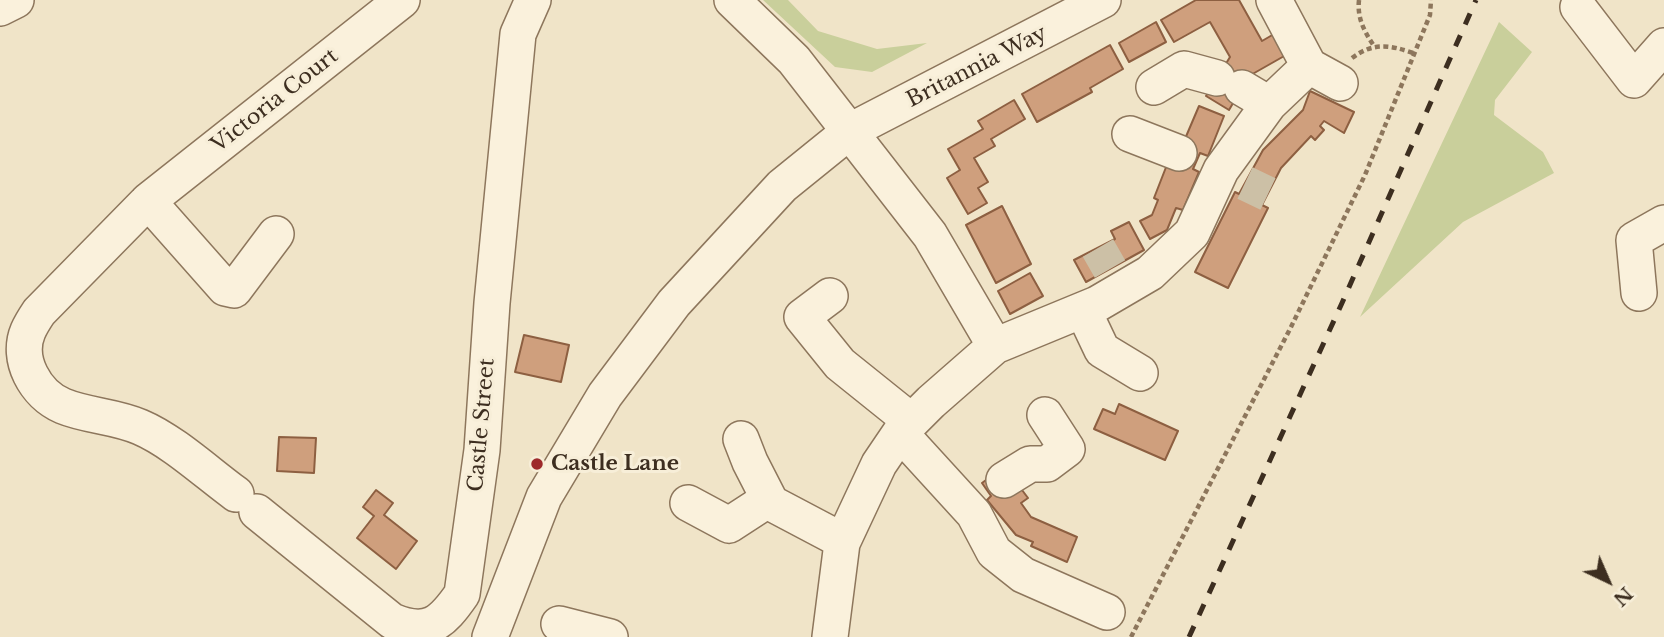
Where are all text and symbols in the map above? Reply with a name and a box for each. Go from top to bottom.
street label: Britannia Way [903,21,1051,113]
street label: Victoria Court [207,44,343,158]
street label: Castle Street [464,357,500,493]
place label: Castle Lane [551,451,679,477]
marker: Castle Lane [529,456,545,472]
north arrow [1573,546,1643,616]
text: N [1609,582,1637,611]

